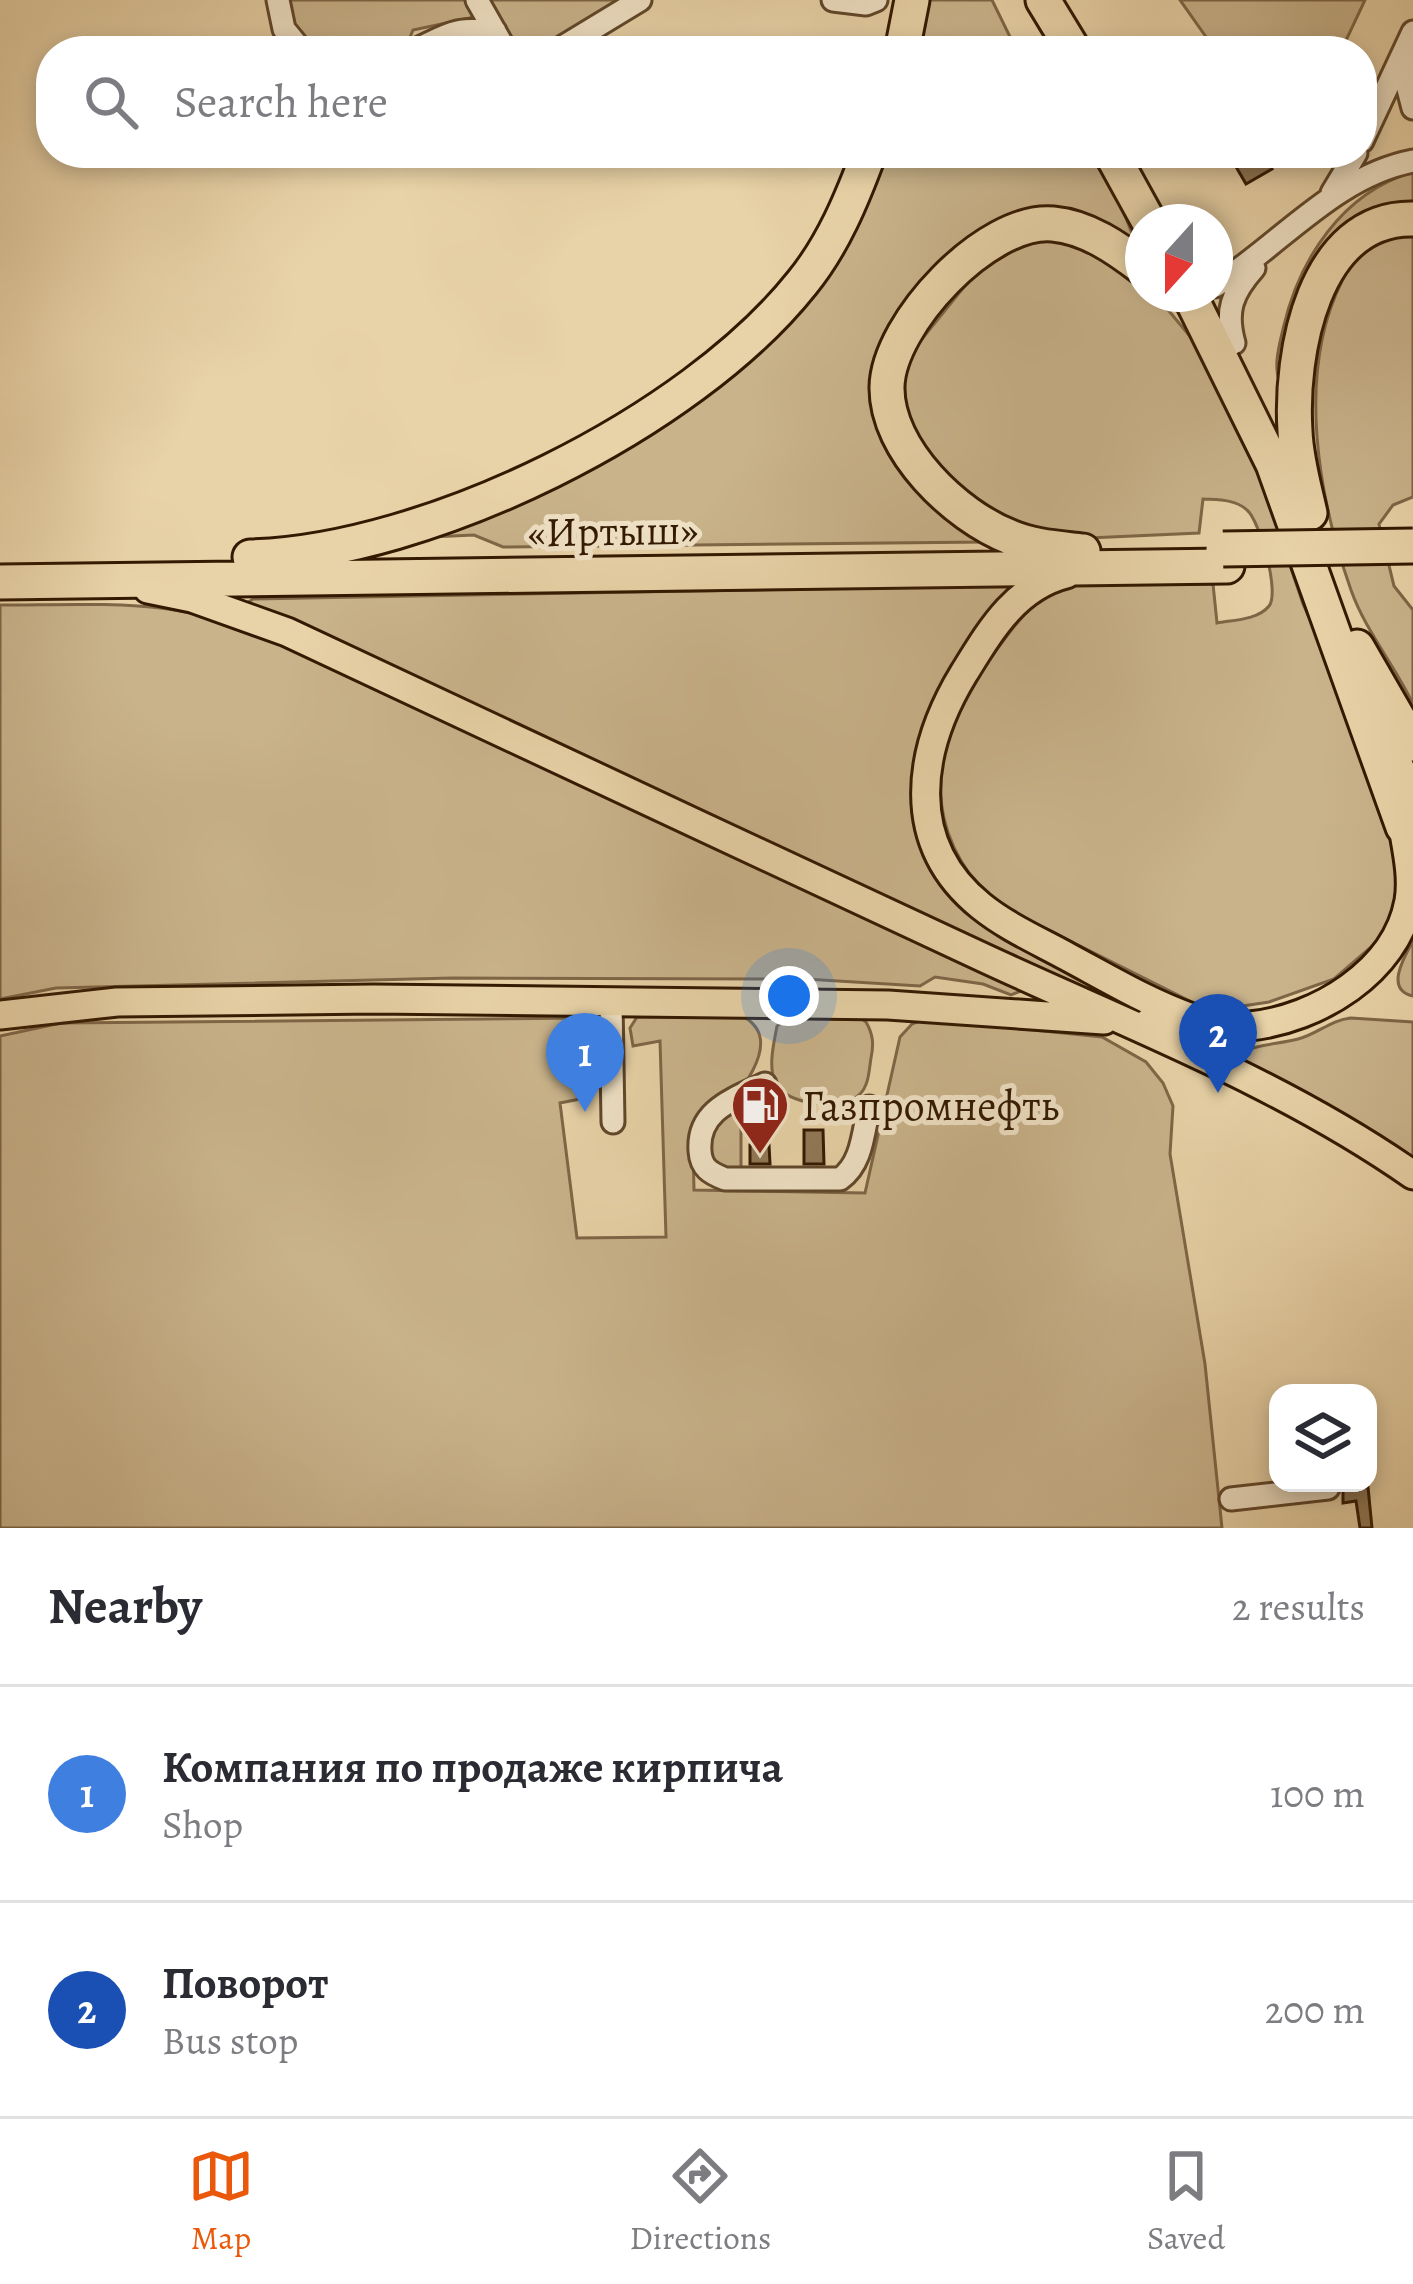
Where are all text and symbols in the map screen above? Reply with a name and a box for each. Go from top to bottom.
search box [36,36,1377,168]
icon: search [78,69,144,135]
text: Search here [174,71,388,133]
north arrow [1125,204,1233,312]
street label: «Иртыш» [527,501,699,560]
your location [759,966,819,1026]
pin: 2 [1179,994,1257,1093]
pin: 1 [546,1013,624,1112]
fuel station icon: Газпромнефть [729,1074,791,1156]
place label: Газпромнефть [802,1077,1059,1134]
map controls [1269,1384,1377,1492]
button: layers [1269,1384,1377,1492]
text: Nearby [48,1571,202,1641]
text: 2 results [1232,1580,1365,1633]
text: Компания по продаже кирпича [162,1736,783,1798]
text: 1 [80,1767,94,1820]
text: 100 m [1270,1767,1365,1820]
text: Shop [162,1798,243,1851]
text: Поворот [162,1952,329,2014]
text: 2 [78,1983,96,2036]
text: 200 m [1265,1983,1365,2036]
text: Bus stop [162,2014,298,2067]
tab: Map [188,2143,254,2260]
tab: Directions [630,2143,771,2260]
tab: Saved [1147,2143,1225,2260]

